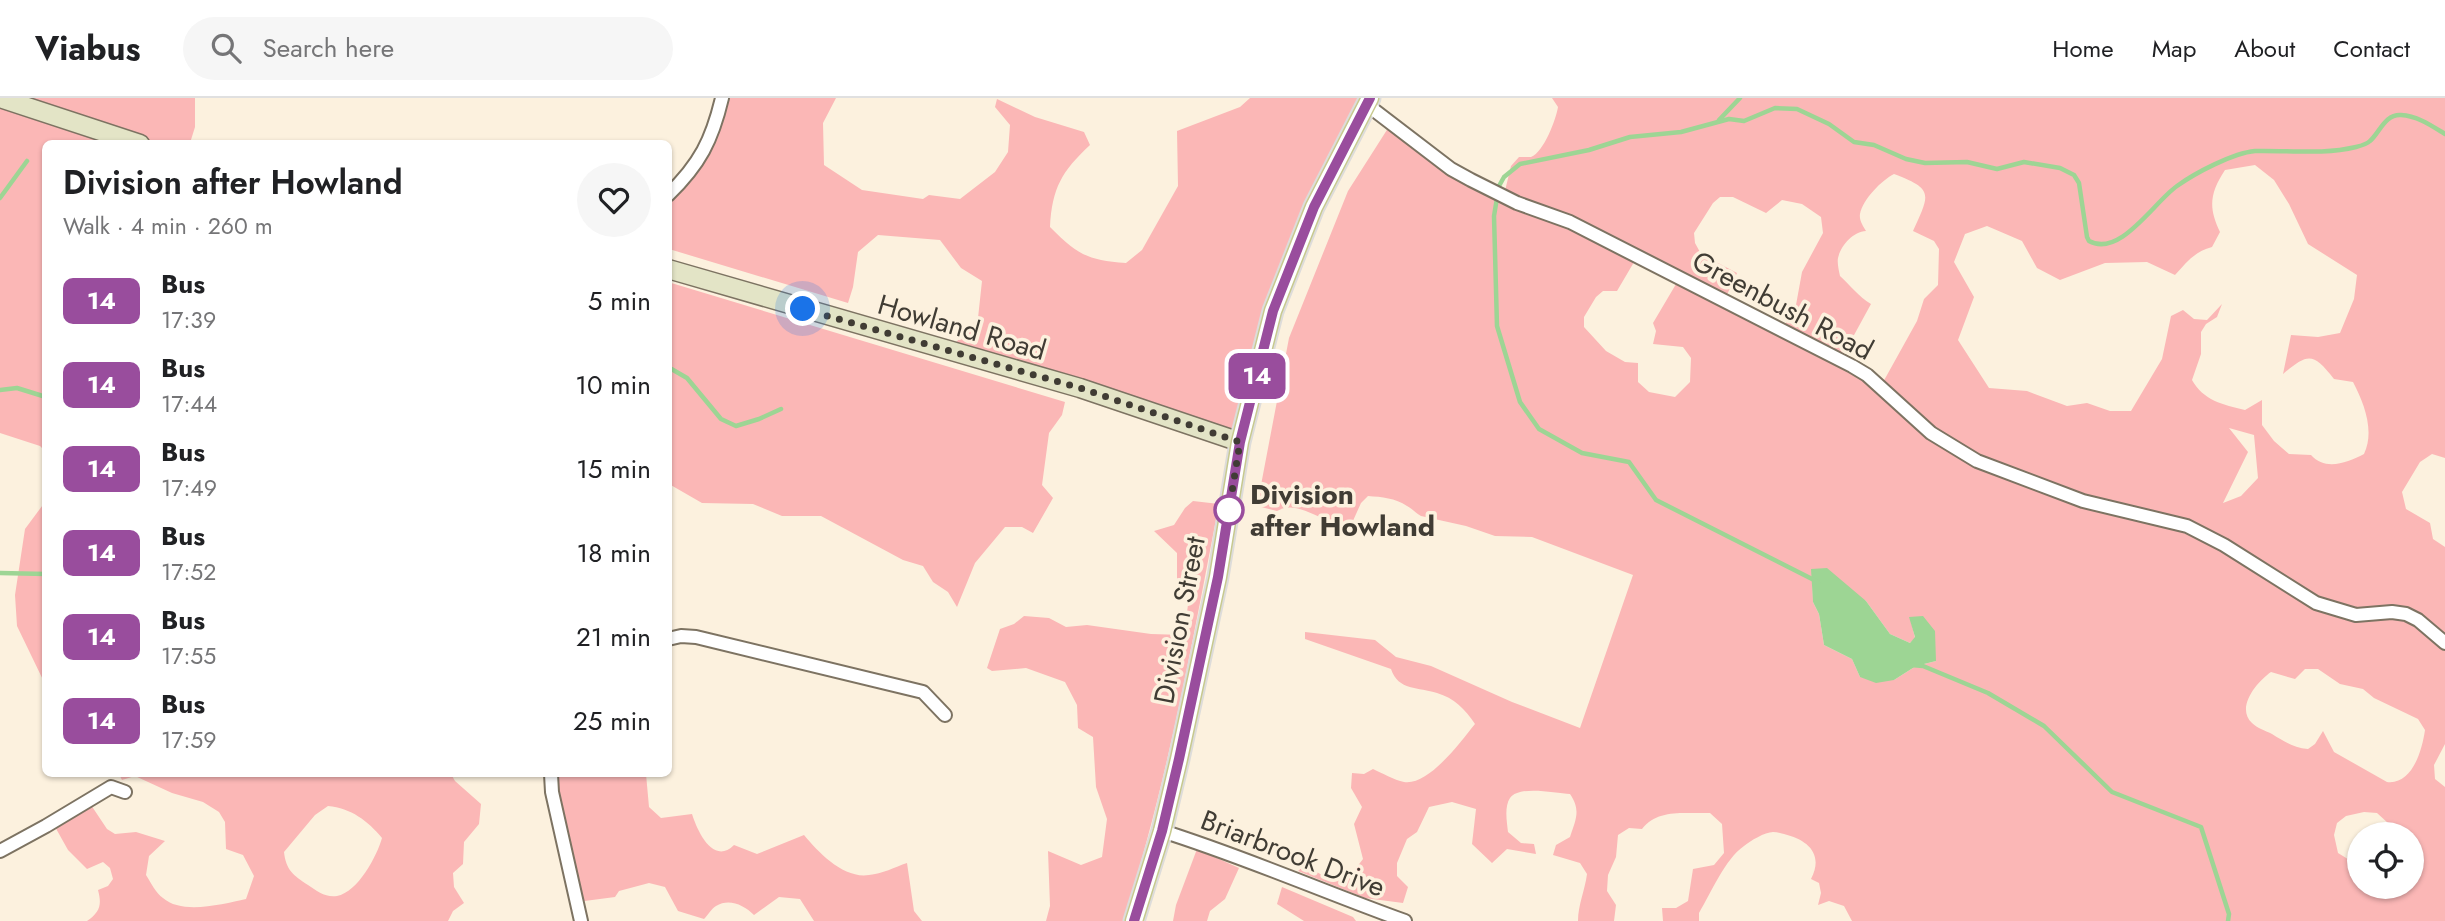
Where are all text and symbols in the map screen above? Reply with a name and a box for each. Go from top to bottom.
search box [183,17,673,80]
text: Viabus [35,25,141,72]
icon: search [207,29,245,67]
text: Search here [263,29,394,67]
text: Home [2052,31,2114,66]
text: Map [2152,31,2196,66]
text: About [2234,31,2295,66]
text: Contact [2333,31,2410,66]
text: Division after Howland [63,159,403,206]
button: heart [577,163,651,237]
text: Walk · 4 min · 260 m [63,209,273,243]
street label: Greenbush Road [1685,240,1881,370]
text: Bus [161,265,205,303]
text: 5 min [588,282,651,320]
text: 14 [87,283,116,318]
street label: Howland Road [873,284,1051,371]
your location [785,291,820,326]
text: 17:39 [161,303,216,337]
text: Bus [161,349,205,387]
line badge: 14 [1226,353,1288,399]
text: 14 [1243,358,1271,393]
text: 10 min [575,366,651,404]
text: 14 [87,367,116,402]
text: 17:44 [161,387,217,421]
text: Bus [161,433,205,471]
text: 15 min [576,450,651,488]
text: 14 [87,451,116,486]
text: 17:49 [161,471,217,505]
place label: Division after Howland [1250,474,1435,547]
marker: Division after Howland [1214,495,1244,525]
text: Bus [161,517,205,555]
street label: Division Street [1143,533,1216,707]
text: 18 min [577,534,651,572]
text: 14 [87,535,116,570]
text: 17:52 [161,555,216,589]
text: Bus [161,601,205,639]
text: 21 min [576,618,651,656]
text: 14 [87,619,116,654]
text: 17:55 [161,639,216,673]
text: Bus [161,685,205,723]
text: 25 min [573,702,651,740]
text: 14 [87,703,116,738]
text: 17:59 [161,723,217,757]
street label: Briarbrook Drive [1195,800,1391,907]
map controls [2347,822,2424,899]
button: locate [2347,822,2424,899]

